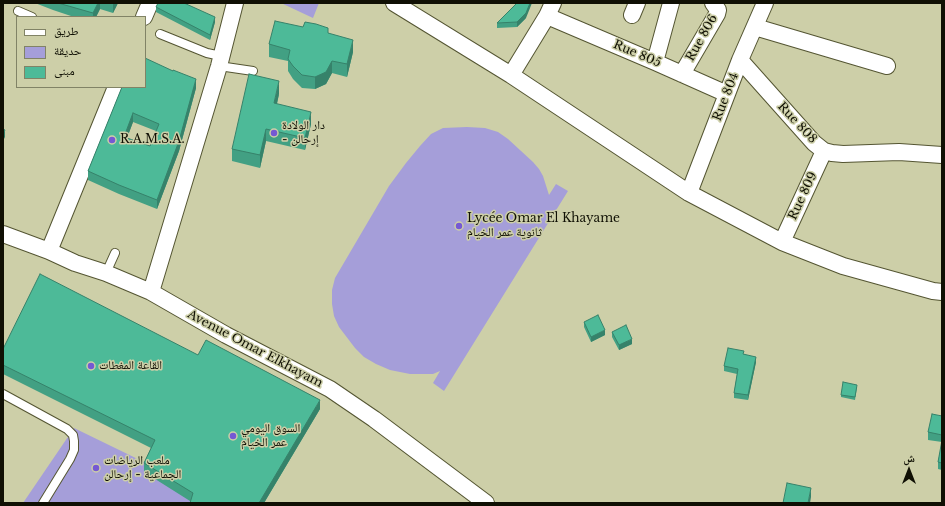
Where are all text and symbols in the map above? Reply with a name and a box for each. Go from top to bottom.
street label: Rue 806 [683,12,721,64]
legend [16,16,146,88]
text: طريق [54,23,79,38]
street label: Rue 805 [611,38,663,70]
text: حديقة [54,43,82,58]
text: مبنى [54,63,75,78]
street label: Rue 804 [710,71,742,123]
street label: Rue 808 [774,99,820,147]
place label: دار الولادة - إرحالن [282,119,325,147]
marker: دار الولادة - إرحالن [269,128,279,138]
place label: R.A.M.S.A. [120,133,185,147]
marker: R.A.M.S.A. [107,135,117,145]
street label: Rue 809 [786,170,820,222]
place label: Lycée Omar El Khayame ثانوية عمر الخيام [467,212,620,240]
marker: Lycée Omar El Khayame ثانوية عمر الخيام [454,221,464,231]
street label: Avenue Omar Elkhayam [185,307,325,391]
place label: القاعة المغطات [99,359,162,373]
marker: القاعة المغطات [86,361,96,371]
place label: السوق اليومي عمر الخيام [241,422,300,450]
marker: السوق اليومي عمر الخيام [228,431,238,441]
north arrow [889,450,929,490]
text: ش [903,451,915,465]
place label: ملعب الرياضات الجماعية - إرحالن [104,454,181,482]
marker: ملعب الرياضات الجماعية - إرحالن [91,463,101,473]

